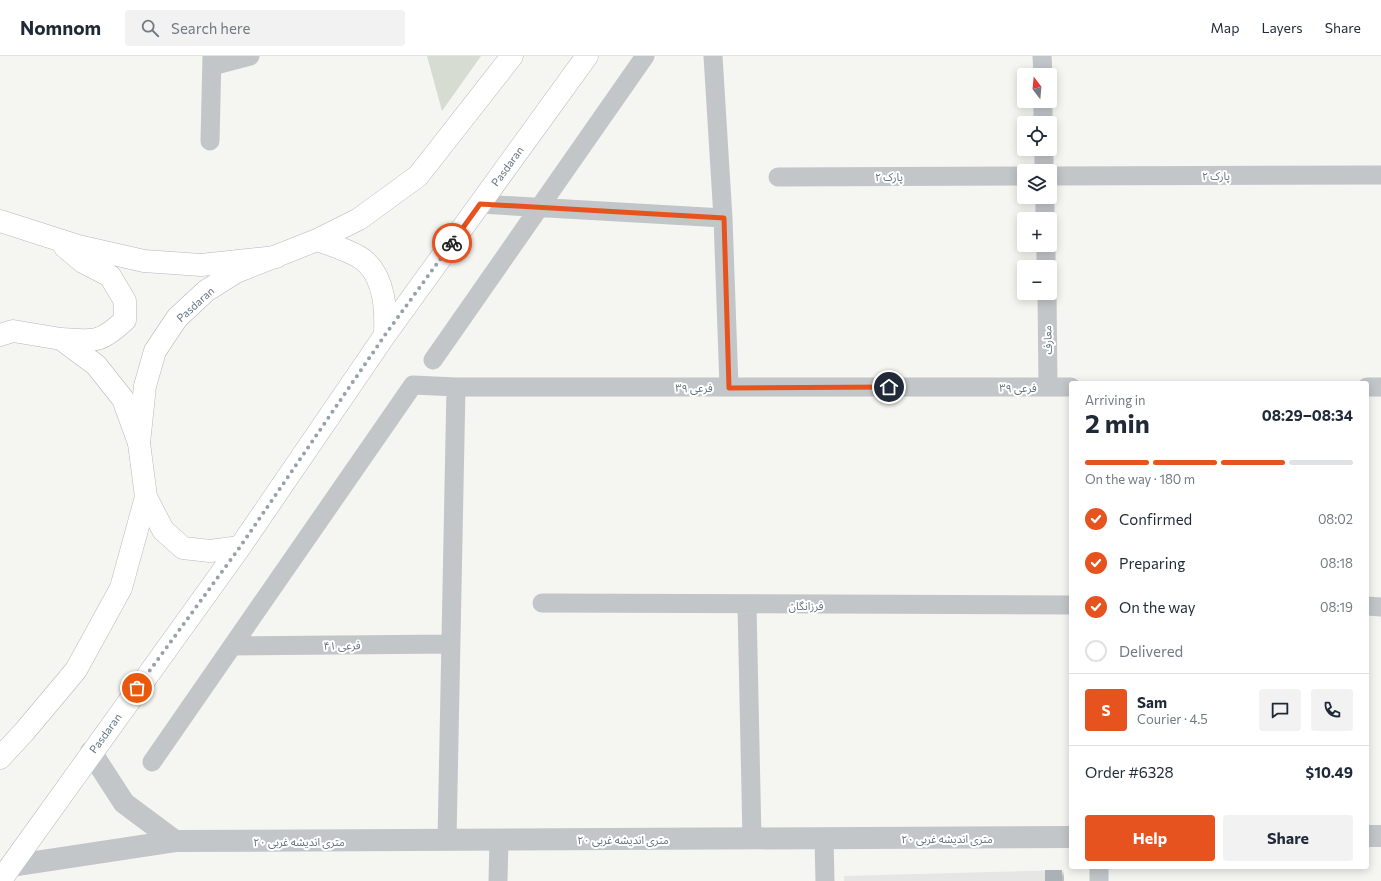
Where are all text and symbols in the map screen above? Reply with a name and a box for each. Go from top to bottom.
search box [125,10,405,46]
text: Nomnom [20,16,101,39]
icon: search [139,17,161,39]
text: Search here [171,19,250,37]
text: Map [1211,19,1239,36]
text: Layers [1261,19,1303,36]
text: Share [1325,19,1361,36]
north arrow [1017,68,1057,108]
map controls [1017,68,1057,300]
button: locate [1017,116,1057,156]
street label: Pasdaran [488,144,526,188]
button: layers [1017,164,1057,204]
street label: پارک ۲ [1202,169,1230,184]
street label: پارک ۲ [875,170,903,185]
button: + [1017,212,1057,252]
courier [432,223,472,263]
icon: bike [441,232,463,254]
button: − [1017,260,1057,300]
street label: Pasdaran [174,284,216,324]
street label: معارف [1040,325,1055,355]
pin [872,370,906,404]
icon: home [878,376,900,398]
street label: فرعی ۳۹ [675,381,713,395]
street label: فرعی ۳۹ [999,381,1037,395]
text: Arriving in [1085,392,1145,408]
text: 08:29–08:34 [1262,406,1353,424]
text: 2 min [1085,407,1150,438]
text: On the way · 180 m [1085,471,1195,487]
icon: check [1085,508,1107,530]
text: Confirmed [1119,510,1192,528]
text: 08:02 [1318,511,1353,527]
icon: check [1085,552,1107,574]
text: Preparing [1119,554,1185,572]
text: 08:18 [1320,555,1353,571]
icon: check [1085,596,1107,618]
text: On the way [1119,598,1196,616]
street label: فرزانگان [789,599,824,613]
text: 08:19 [1320,599,1353,615]
street label: فرعی ۴۱ [323,638,361,653]
text: Delivered [1119,642,1183,660]
pin [120,671,154,705]
icon: bag [126,677,148,699]
button: chat [1259,689,1301,731]
button: phone [1311,689,1353,731]
text: Sam [1137,693,1167,711]
text: S [1101,701,1111,719]
street label: Pasdaran [86,711,124,755]
text: Courier · 4.5 [1137,711,1208,727]
text: Order #6328 [1085,763,1174,781]
text: $10.49 [1306,763,1353,781]
button: Help [1085,815,1215,861]
button: Share [1223,815,1353,861]
street label: ۲۰ متری اندیشه غربی [901,832,993,846]
street label: ۲۰ متری اندیشه غربی [577,833,669,847]
street label: ۲۰ متری اندیشه غربی [253,835,345,849]

